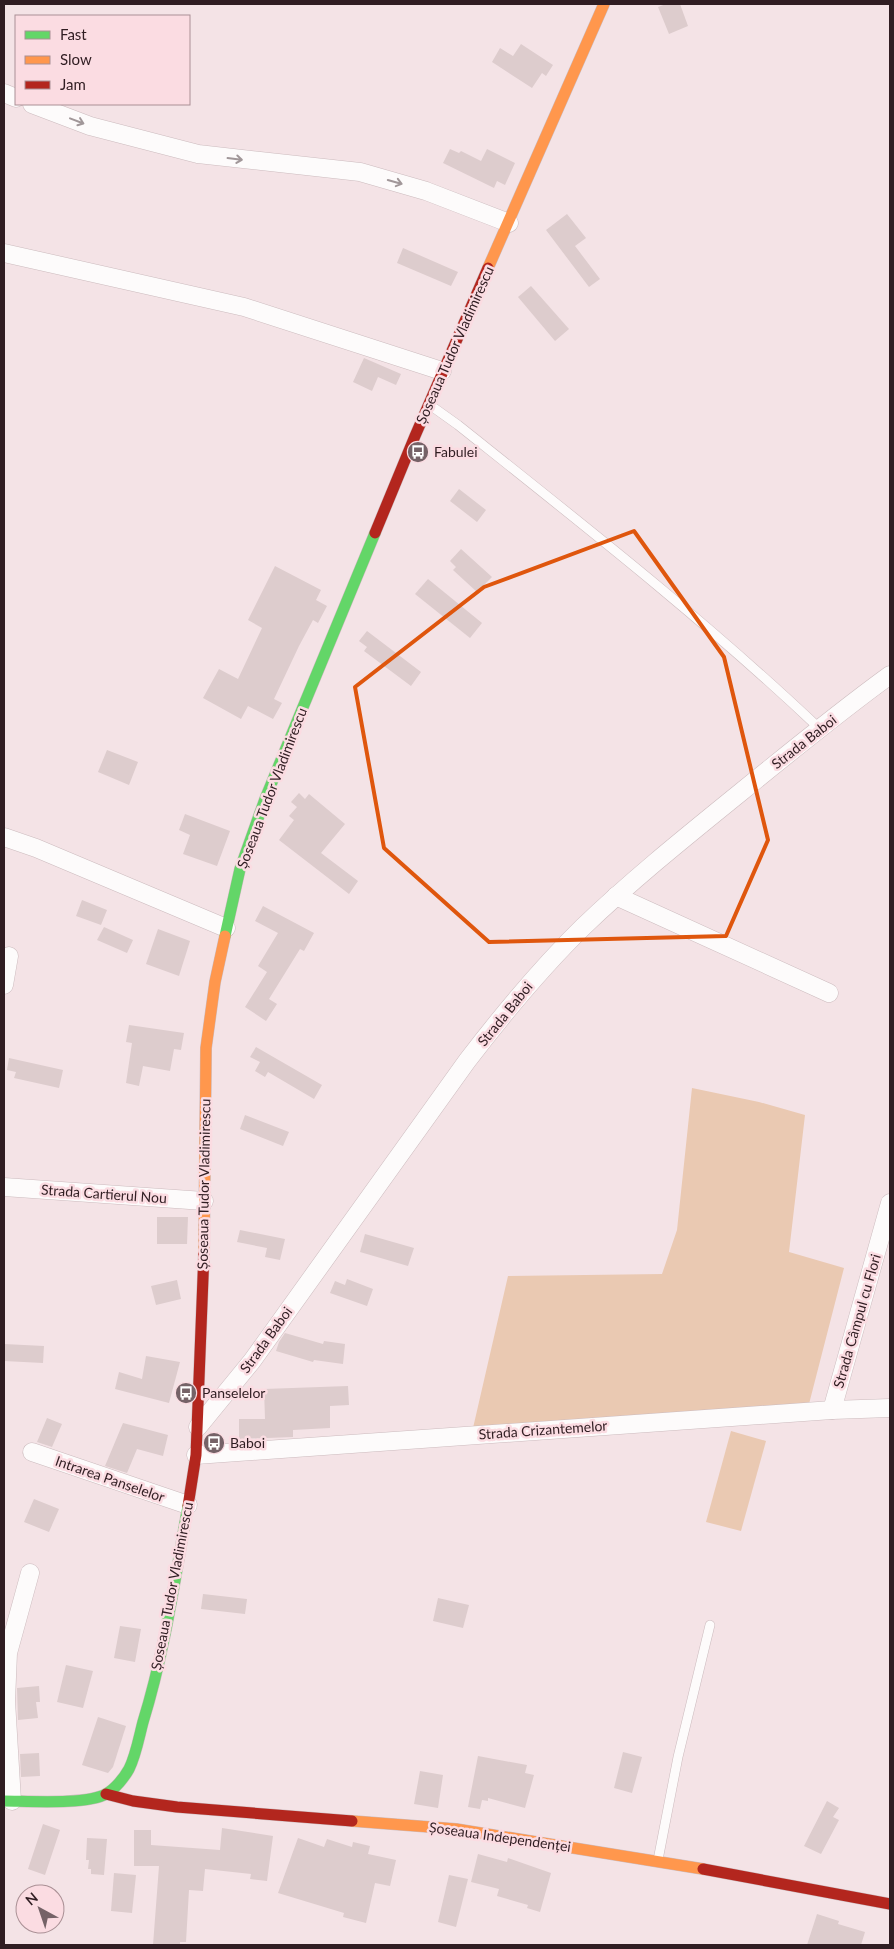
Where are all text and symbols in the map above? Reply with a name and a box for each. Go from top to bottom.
legend [15,15,190,105]
text: Fast [60,25,87,43]
text: Slow [60,50,92,68]
text: Jam [60,75,86,93]
one-way arrow [69,117,85,126]
one-way arrow [227,154,243,164]
one-way arrow [387,178,403,188]
street label: Șoseaua Tudor Vladimirescu [412,263,497,426]
bus stop icon: Fabulei [406,440,430,464]
place label: Fabulei [434,443,478,460]
street label: Șoseaua Tudor Vladimirescu [233,705,310,871]
street label: Strada Baboi [768,711,840,772]
street label: Strada Baboi [474,978,536,1049]
street label: Șoseaua Tudor Vladimirescu [194,1099,213,1269]
street label: Strada Cartierul Nou [41,1181,168,1206]
street label: Strada Câmpul cu Flori [829,1252,884,1390]
street label: Strada Baboi [236,1303,295,1376]
bus stop icon: Panselelor [174,1381,198,1405]
place label: Panselelor [202,1384,265,1401]
street label: Strada Crizantemelor [478,1417,608,1442]
bus stop icon: Baboi [202,1431,226,1455]
place label: Baboi [230,1434,265,1451]
street label: Intrarea Panselelor [53,1452,167,1505]
street label: Șoseaua Tudor Vladimirescu [147,1501,196,1671]
street label: Șoseaua Independenței [428,1818,572,1855]
north arrow [15,1884,65,1934]
text: N [22,1889,41,1909]

